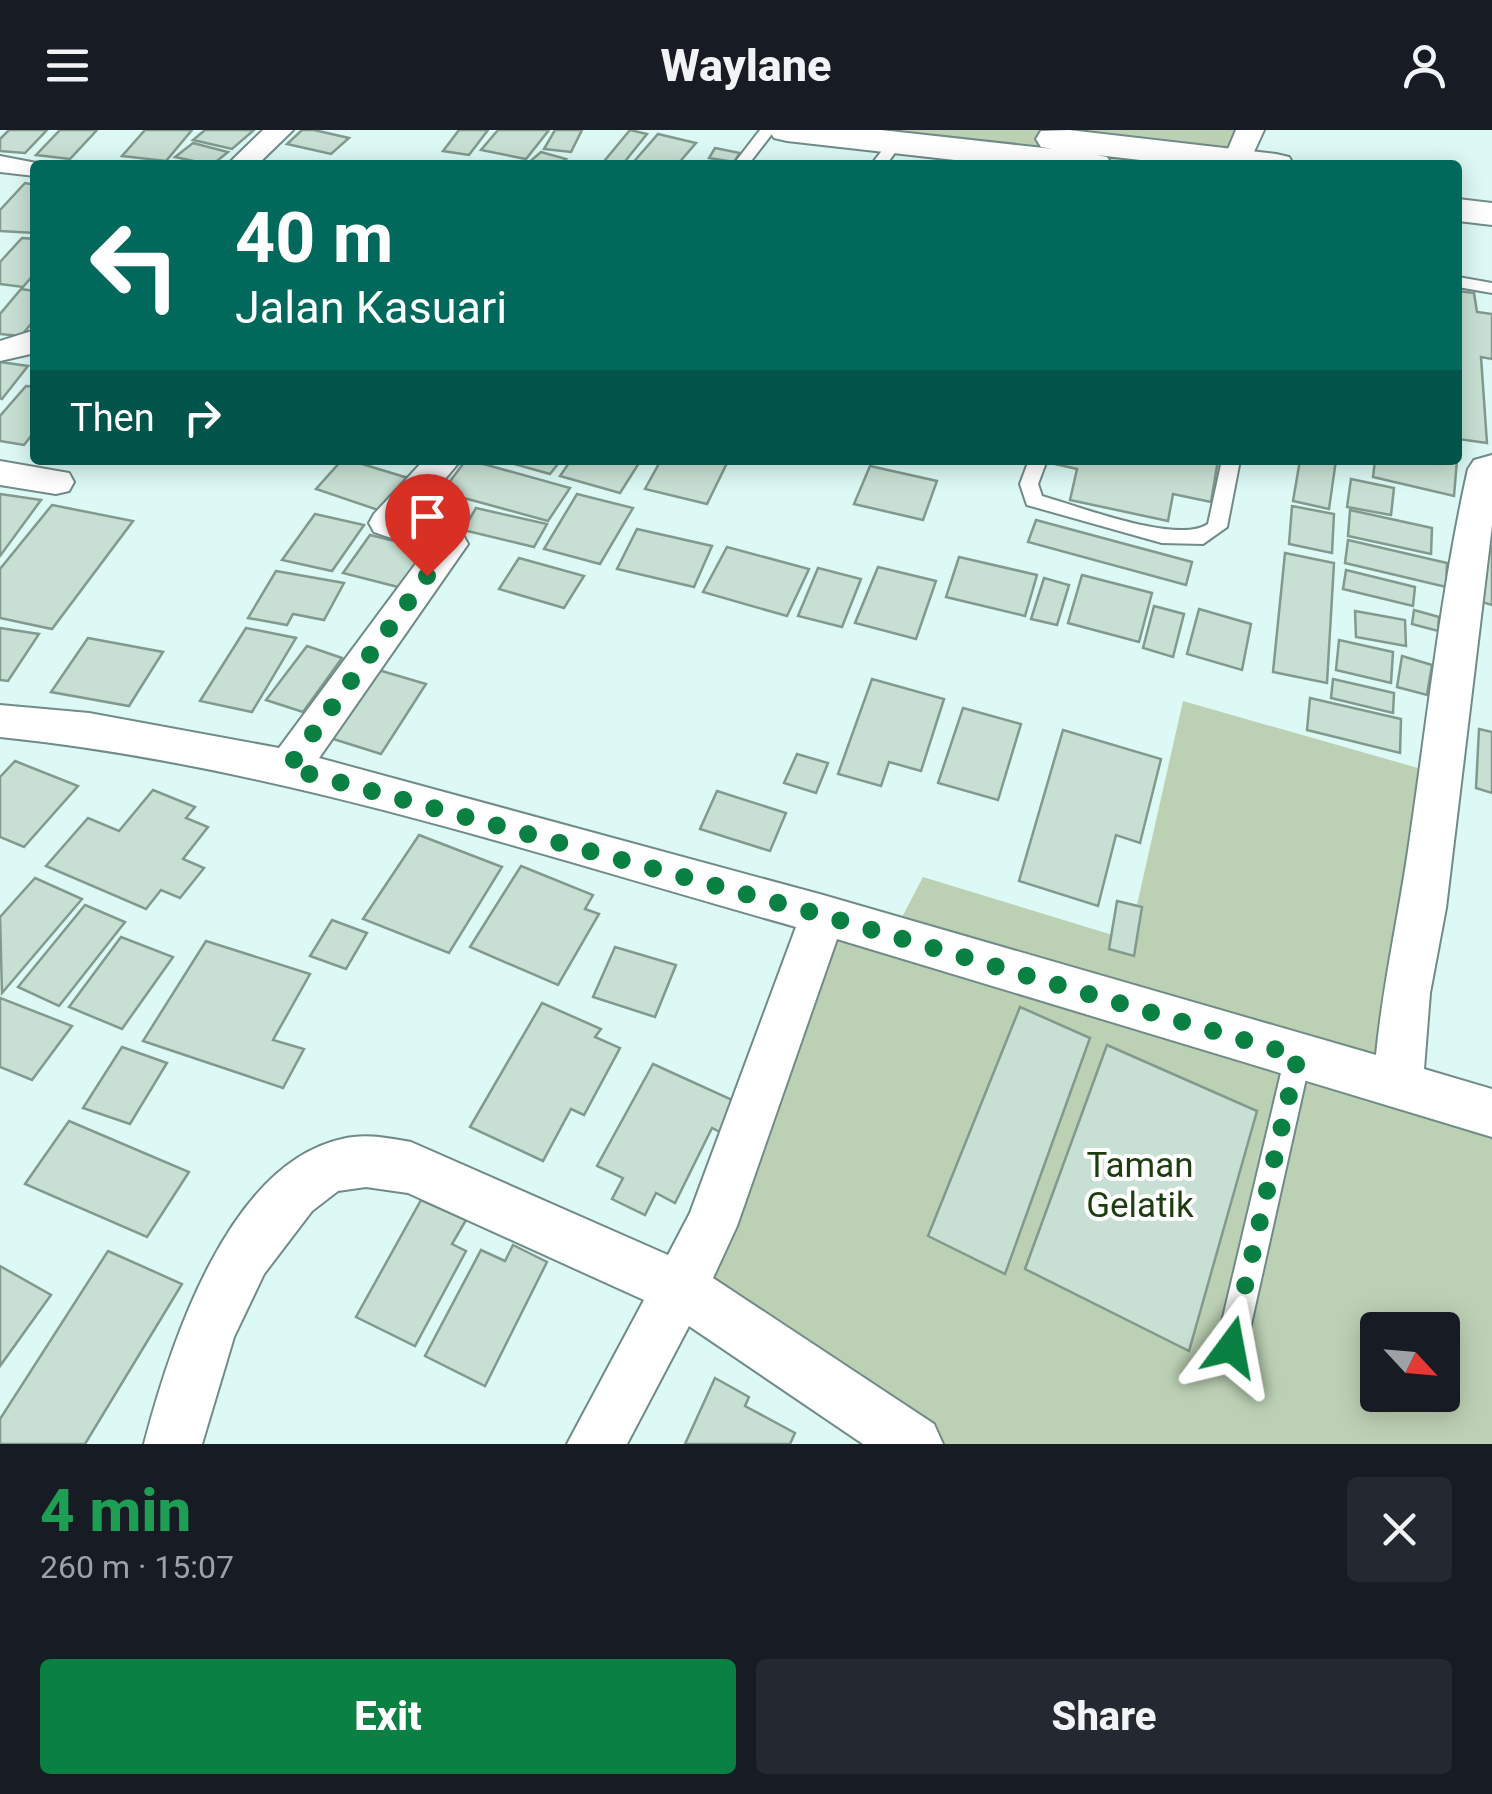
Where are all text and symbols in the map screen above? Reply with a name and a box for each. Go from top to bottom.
icon: menu [40,38,95,93]
icon: person [1397,38,1452,93]
text: Waylane [660,39,832,92]
text: 40 m [235,197,393,279]
icon: left [70,200,200,330]
text: Jalan Kasuari [235,281,507,334]
icon: right [175,390,230,445]
text: Then [70,396,155,440]
pin [385,474,470,577]
icon: arrive [400,489,455,544]
park label: Taman Gelatik [1086,1145,1194,1226]
position arrow [1179,1295,1283,1399]
north arrow [1360,1312,1460,1412]
map controls [1360,1312,1460,1412]
text: 4 min [40,1475,191,1546]
button: close [1347,1477,1452,1582]
text: 260 m · 15:07 [40,1548,234,1586]
button: Exit [40,1659,736,1774]
button: Share [756,1659,1452,1774]

